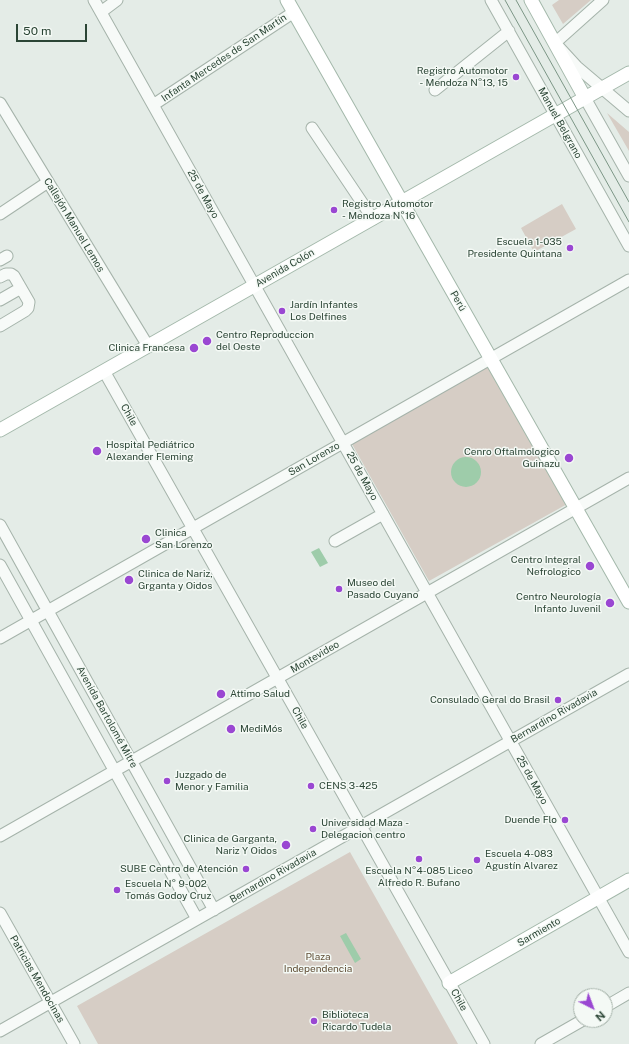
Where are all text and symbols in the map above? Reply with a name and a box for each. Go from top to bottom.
street label: Infanta Mercedes de San Martín [159,12,289,104]
scale bar [18,16,89,42]
text: 50 m [23,24,51,38]
place label: Registro Automotor - Mendoza N°13, 15 [417,65,508,88]
marker: Registro Automotor - Mendoza N°13, 15 [511,72,521,82]
street label: Manuel Belgrano [535,85,585,161]
street label: 25 de Mayo [185,168,221,220]
street label: Callejón Manuel Lemos [41,176,107,274]
place label: Registro Automotor - Mendoza N°16 [342,198,433,222]
marker: Registro Automotor - Mendoza N°16 [329,205,339,215]
place label: Escuela 1-035 Presidente Quintana [467,236,562,260]
marker: Escuela 1-035 Presidente Quintana [565,243,575,253]
street label: Avenida Colón [253,246,317,290]
street label: Perú [447,289,469,313]
place label: Jardín Infantes Los Delfines [290,299,358,322]
marker: Jardín Infantes Los Delfines [277,306,287,316]
place label: Centro Reproduccion del Oeste [216,329,314,352]
marker: Centro Reproduccion del Oeste [201,335,213,347]
place label: Clinica Francesa [108,342,185,354]
marker: Clinica Francesa [188,342,200,354]
street label: Chile [118,402,140,428]
place label: Hospital Pediátrico Alexander Fleming [106,439,195,462]
street label: San Lorenzo [286,439,342,479]
marker: Hospital Pediátrico Alexander Fleming [91,445,103,457]
place label: Cenro Oftalmologico Guinazu [464,446,560,470]
street label: 25 de Mayo [344,450,380,502]
marker: Cenro Oftalmologico Guinazu [563,452,575,464]
place label: Clinica San Lorenzo [155,527,212,550]
marker: Clinica San Lorenzo [140,533,152,545]
place label: Centro Integral Nefrologico [511,554,581,578]
marker: Centro Integral Nefrologico [584,560,596,572]
place label: Clinica de Nariz, Grganta y Oidos [138,568,213,592]
marker: Clinica de Nariz, Grganta y Oidos [123,574,135,586]
place label: Museo del Pasado Cuyano [347,577,418,600]
marker: Museo del Pasado Cuyano [334,584,344,594]
place label: Centro Neurología Infanto Juvenil [516,591,601,614]
marker: Centro Neurología Infanto Juvenil [604,597,616,609]
street label: Montevideo [289,638,341,676]
street label: Avenida Bartolomé Mitre [74,664,140,770]
street label: Bernardino Rivadavia [509,686,599,746]
marker: Attimo Salud [215,688,227,700]
place label: Attimo Salud [230,688,290,700]
place label: Consulado Geral do Brasil [430,694,550,706]
marker: Consulado Geral do Brasil [553,695,563,705]
street label: Chile [289,705,311,731]
marker: MediMós [225,723,237,735]
place label: MediMós [240,723,282,735]
street label: 25 de Mayo [514,754,550,806]
place label: Juzgado de Menor y Familia [175,769,249,792]
marker: Juzgado de Menor y Familia [162,776,172,786]
place label: CENS 3-425 [319,780,378,792]
marker: CENS 3-425 [306,781,316,791]
place label: Duende Flo [504,814,557,826]
marker: Duende Flo [560,815,570,825]
place label: Universidad Maza - Delegacion centro [321,817,409,840]
marker: Universidad Maza - Delegacion centro [308,824,318,834]
place label: Clinica de Garganta, Nariz Y Oidos [183,833,277,856]
marker: Clinica de Garganta, Nariz Y Oidos [280,839,292,851]
street label: Bernardino Rivadavia [228,846,318,906]
place label: Escuela 4-083 Agustín Alvarez [485,848,558,872]
marker: Escuela N°4-085 Liceo Alfredo R. Bufano [414,854,424,864]
marker: Escuela 4-083 Agustín Alvarez [472,855,482,865]
place label: SUBE Centro de Atención [120,863,238,875]
marker: SUBE Centro de Atención [241,864,251,874]
place label: Escuela N°4-085 Liceo Alfredo R. Bufano [365,865,473,888]
place label: Escuela N° 9-002 Tomás Godoy Cruz [125,878,211,902]
marker: Escuela N° 9-002 Tomás Godoy Cruz [112,885,122,895]
street label: Sarmiento [515,915,563,949]
street label: Patricias Mendocinas [7,933,67,1025]
park label: Plaza Independencia [284,951,352,974]
street label: Chile [448,987,470,1013]
north arrow [573,988,613,1028]
place label: Biblioteca Ricardo Tudela [322,1009,391,1032]
text: N [593,1009,608,1024]
marker: Biblioteca Ricardo Tudela [309,1016,319,1026]

